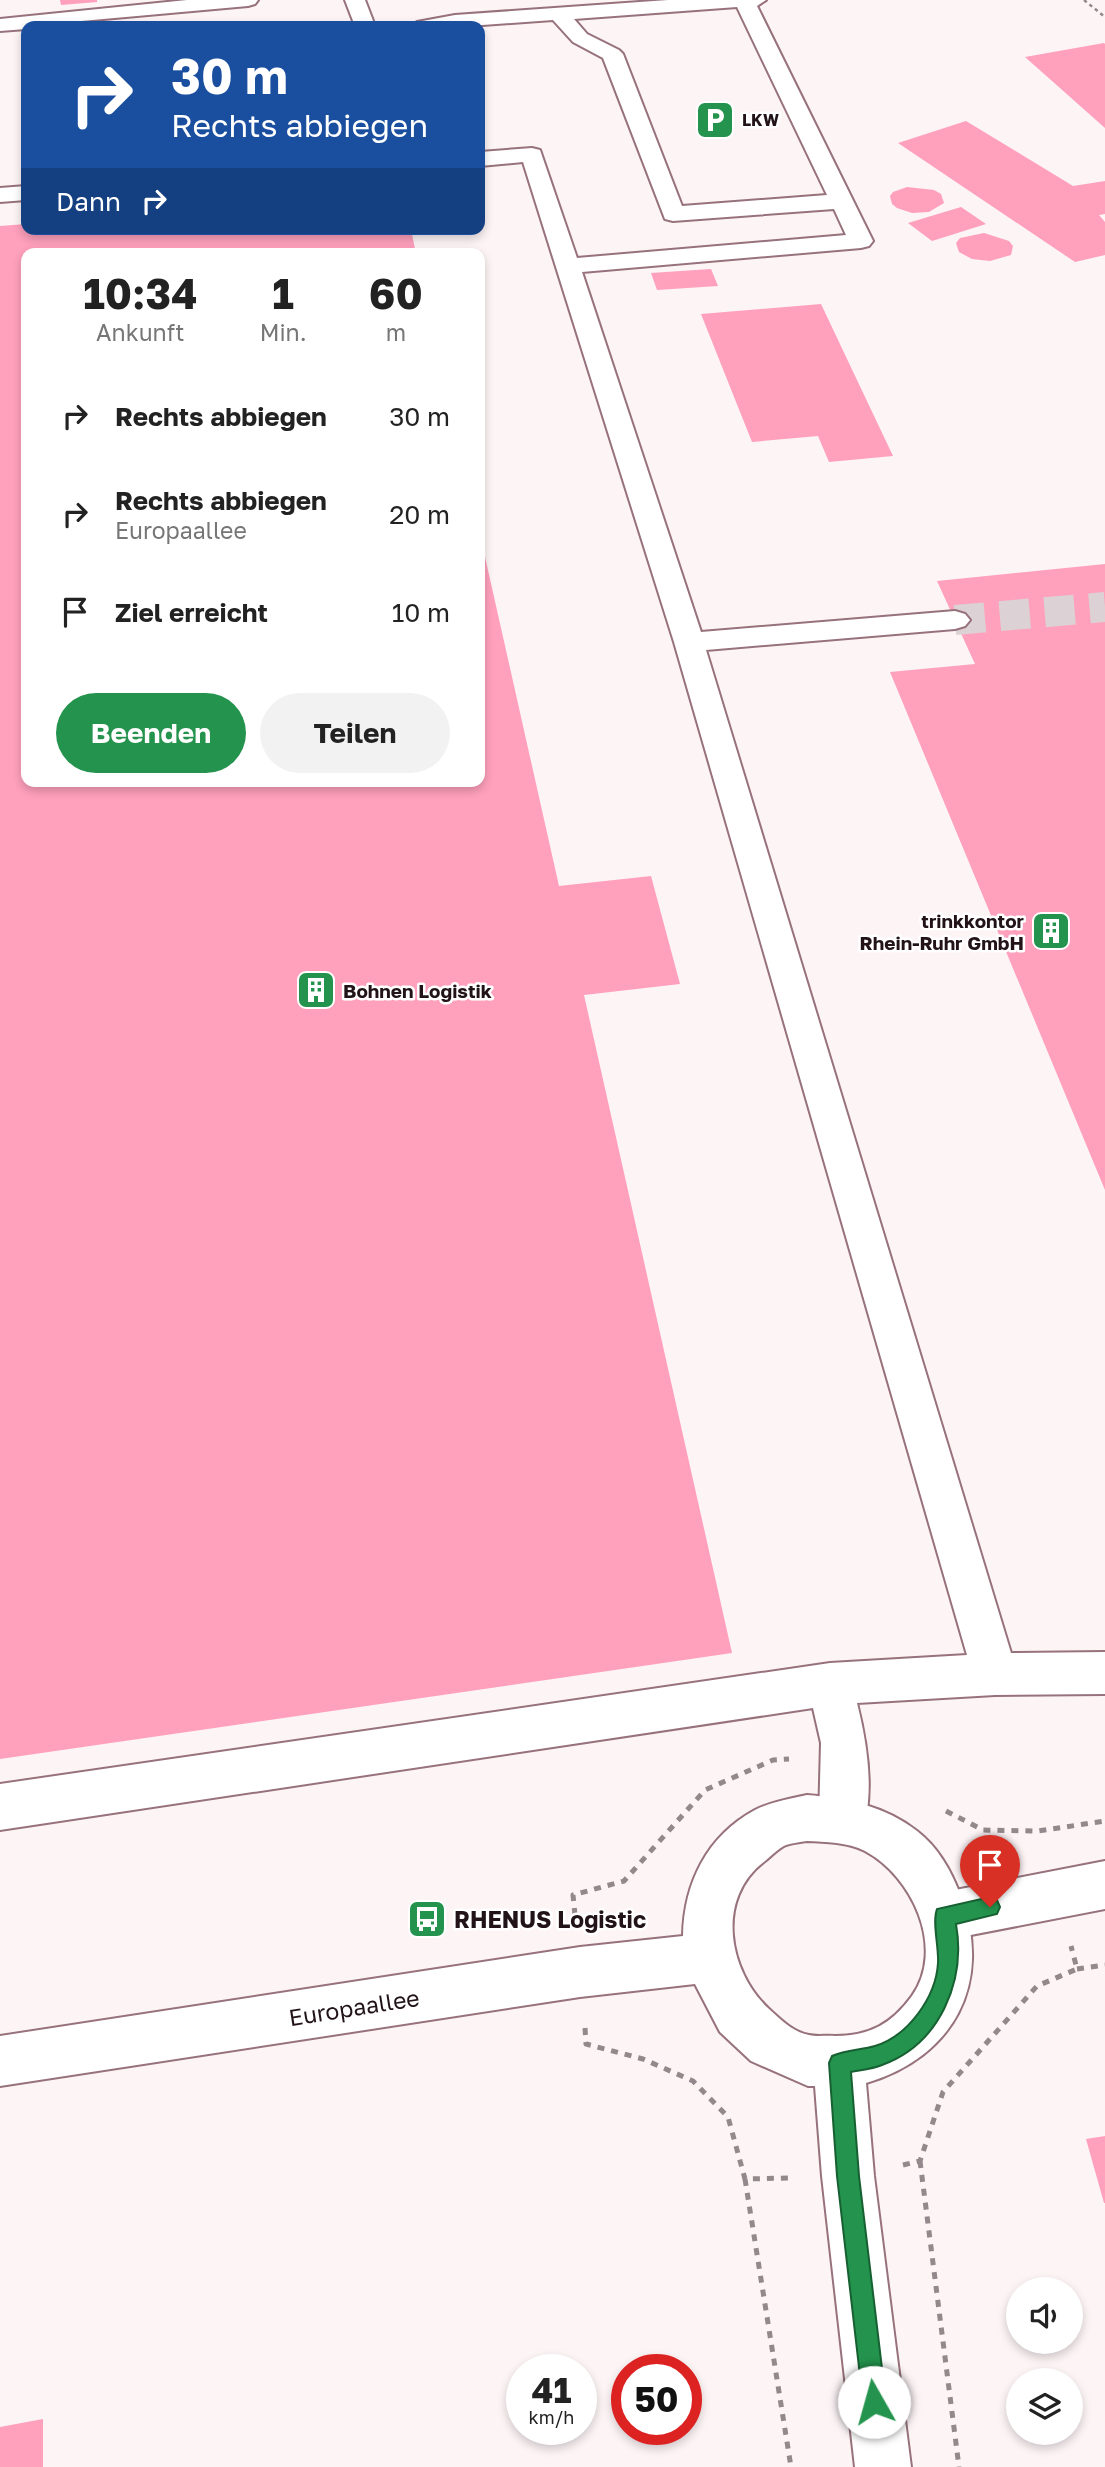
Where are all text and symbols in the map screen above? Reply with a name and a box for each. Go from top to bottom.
text: 30 m [171,46,288,105]
icon: right [56,49,147,140]
parking icon: LKW [694,99,736,141]
text: Rechts abbiegen [171,106,428,144]
place label: LKW [742,110,779,130]
icon: right [135,182,173,220]
text: Dann [56,186,121,217]
text: 10:34 [83,268,197,318]
text: 1 [272,268,294,318]
text: 60 [369,268,423,318]
text: Ankunft [96,318,185,346]
text: Min. [260,318,307,346]
text: m [386,318,406,346]
icon: right [56,397,94,435]
text: Rechts abbiegen [115,401,327,432]
text: 30 m [389,401,450,432]
text: Rechts abbiegen [115,485,327,516]
icon: right [56,495,94,533]
text: 20 m [389,499,450,530]
text: Europaallee [115,516,247,544]
icon: arrive [56,593,94,631]
text: Ziel erreicht [115,597,268,628]
text: 10 m [392,597,450,628]
button: Beenden [56,693,246,773]
button: Teilen [260,693,450,773]
place label: trinkkontor Rhein-Ruhr GmbH [860,909,1025,954]
building icon: trinkkontor Rhein-Ruhr GmbH [1030,910,1072,952]
building icon: Bohnen Logistik [295,969,337,1011]
place label: Bohnen Logistik [343,979,492,1002]
pin [960,1835,1020,1907]
icon: arrive [971,1846,1009,1884]
bus stop icon: RHENUS Logistic [406,1898,448,1940]
place label: RHENUS Logistic [454,1905,646,1933]
street label: Europaallee [287,1983,421,2031]
map controls [1006,2277,1083,2445]
button: sound [1006,2277,1083,2354]
speed limit sign: 50 [611,2354,702,2445]
position arrow [837,2365,911,2439]
button: layers [1006,2368,1083,2445]
text: 41 [532,2369,571,2411]
text: km/h [529,2406,574,2428]

